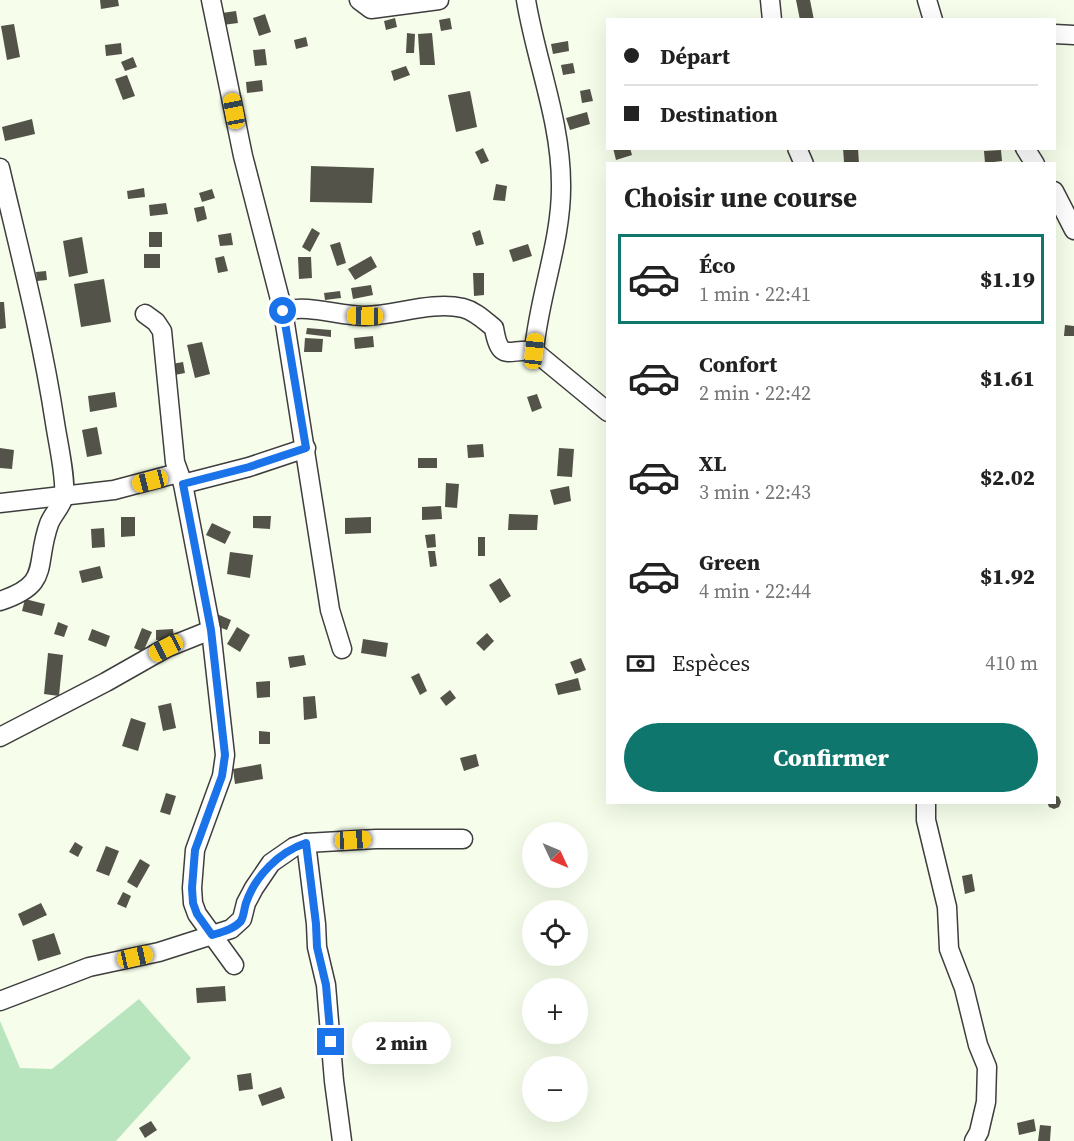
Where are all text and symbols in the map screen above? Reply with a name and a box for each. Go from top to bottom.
text: Départ [660,41,730,71]
car [222,92,246,130]
text: Destination [660,99,778,129]
text: Choisir une course [624,179,857,216]
text: Éco [699,250,736,280]
icon: car [627,252,681,306]
text: $1.19 [980,264,1035,294]
text: 1 min · 22:41 [699,280,811,308]
route start [269,297,296,324]
car [347,307,383,325]
car [523,332,545,370]
text: Confort [699,349,777,379]
icon: car [627,351,681,405]
text: $1.61 [980,363,1035,393]
text: 2 min · 22:42 [699,379,811,407]
text: XL [699,448,726,478]
icon: car [627,450,681,504]
text: $2.02 [980,462,1035,492]
car [130,468,170,494]
text: 3 min · 22:43 [699,478,811,506]
text: Green [699,547,760,577]
icon: car [627,549,681,603]
text: $1.92 [980,561,1035,591]
text: 4 min · 22:44 [699,577,811,605]
car [146,632,186,664]
icon: cash [624,647,657,680]
text: Espèces [672,648,750,678]
text: 410 m [985,649,1038,677]
button: Confirmer [624,723,1038,792]
north arrow [522,822,588,888]
map controls [522,822,588,1122]
car [335,830,371,850]
button: locate [522,900,588,966]
car [115,944,155,970]
button: + [522,978,588,1044]
callout: 2 min [352,1021,451,1063]
route end [317,1028,344,1055]
text: 2 min [375,1029,428,1057]
button: − [522,1056,588,1122]

